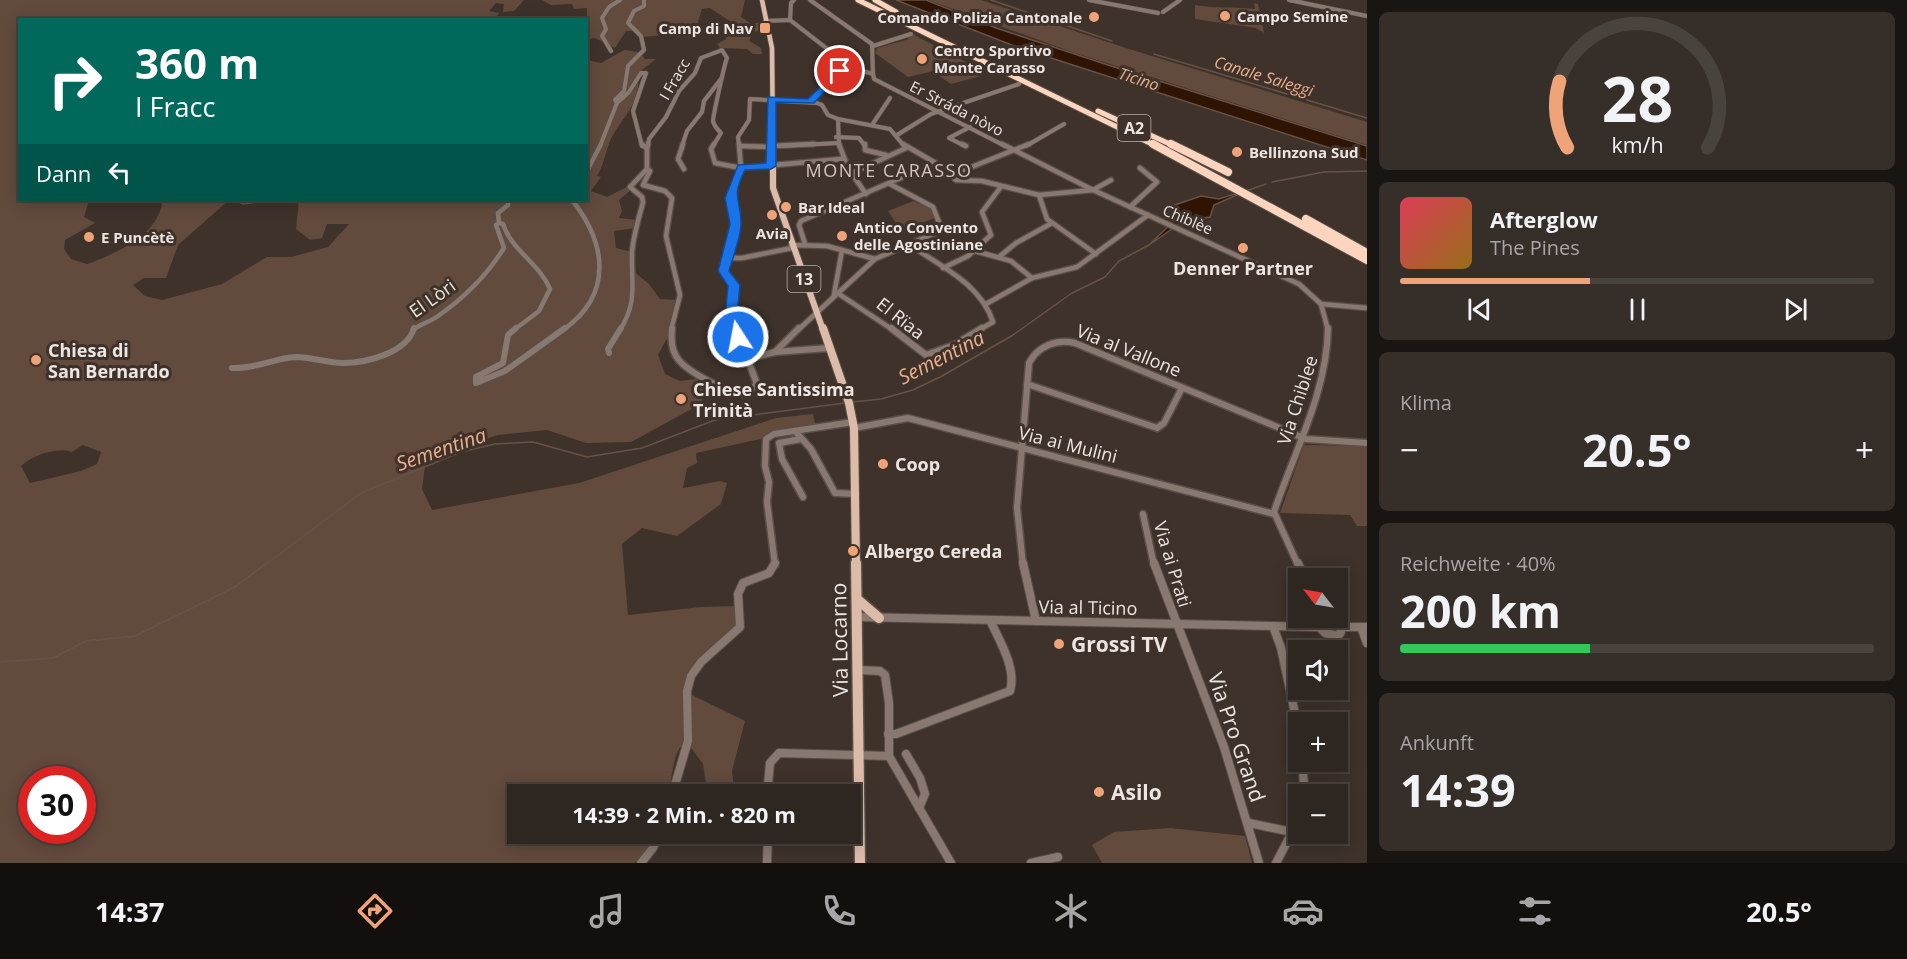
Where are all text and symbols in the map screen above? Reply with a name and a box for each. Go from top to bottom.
place label: Campo Semine [1237,6,1348,26]
place label: Comando Polizia Cantonale [877,7,1082,27]
marker: Campo Semine [1218,9,1232,23]
marker: Comando Polizia Cantonale [1087,10,1101,24]
place label: Camp di Nav [659,18,753,38]
marker: Camp di Nav [758,21,772,35]
text: 360 m [135,34,259,91]
place label: Centro Sportivo Monte Carasso [934,40,1052,77]
icon: right [36,42,114,120]
pin [814,45,865,96]
water label: Canale Saleggi [1212,50,1317,102]
marker: Centro Sportivo Monte Carasso [915,52,929,66]
icon: arrive [823,54,856,87]
street label: I Fracc [654,55,694,103]
text: 28 [1601,55,1673,140]
water label: Ticino [1116,62,1162,96]
street label: Er Stráda nòvo [907,76,1007,140]
text: I Fracc [135,88,215,125]
road number: A2 [1118,115,1150,141]
text: km/h [1611,130,1663,159]
place label: Bellinzona Sud [1249,142,1359,162]
marker: Bellinzona Sud [1230,145,1244,159]
icon: left [103,156,136,189]
text: Dann [36,158,91,188]
district label: MONTE CARASSO [806,158,972,182]
place label: Bar Ideal [798,197,865,217]
marker: Bar Ideal [779,200,793,214]
street label: Chiblèe [1160,200,1216,238]
text: Afterglow [1490,204,1598,234]
marker: Avia [765,208,779,222]
place label: Antico Convento delle Agostiniane [854,217,983,254]
place label: Avia [756,223,788,243]
place label: E Puncètè [101,227,175,247]
marker: Antico Convento delle Agostiniane [835,229,849,243]
marker: E Puncètè [82,230,96,244]
text: The Pines [1490,234,1580,261]
marker: Denner Partner [1236,241,1250,255]
place label: Denner Partner [1173,256,1313,280]
road number: 13 [788,266,820,292]
street label: El Lòri [404,273,460,323]
street label: El Rïaa [872,292,930,344]
icon: previous [1463,293,1496,326]
icon: pause [1621,293,1654,326]
icon: next [1779,293,1812,326]
position arrow [706,305,770,369]
street label: Via al Vallone [1073,318,1185,382]
water label: Sementina [893,324,989,390]
place label: Chiesa di San Bernardo [48,338,170,383]
street label: Via Chiblee [1271,352,1323,448]
marker: Chiesa di San Bernardo [29,353,43,367]
place label: Chiese Santissima Trinità [693,377,855,422]
text: Klima [1400,389,1452,416]
marker: Chiese Santissima Trinità [674,392,688,406]
text: 20.5° [1582,419,1692,480]
street label: Via ai Mulini [1016,420,1120,468]
water label: Sementina [392,421,490,477]
text: − [1400,427,1419,472]
text: + [1855,427,1874,472]
place label: Coop [895,452,940,476]
marker: Coop [876,457,890,471]
street label: Via ai Prati [1149,518,1197,610]
place label: Albergo Cereda [865,539,1002,563]
marker: Albergo Cereda [846,544,860,558]
text: Reichweite · 40% [1400,550,1556,577]
north arrow [1288,568,1348,628]
map controls [1288,568,1348,844]
text: 200 km [1400,580,1561,641]
street label: Via Locarno [824,583,854,697]
street label: Via al Ticino [1038,594,1138,620]
place label: Grossi TV [1071,630,1168,658]
marker: Grossi TV [1052,637,1066,651]
button: sound [1288,640,1348,700]
street label: Via Pro Grand [1202,668,1272,806]
button: + [1288,712,1348,772]
text: Ankunft [1400,729,1474,756]
text: 14:39 [1400,759,1516,820]
speed limit sign: 30 [18,766,96,844]
place label: Asilo [1111,778,1162,806]
button: − [1288,784,1348,844]
marker: Asilo [1092,785,1106,799]
text: 14:39 · 2 Min. · 820 m [572,799,796,829]
icon: directions [354,890,396,932]
icon: music [586,890,628,932]
icon: phone [818,890,860,932]
icon: climate [1050,890,1092,932]
icon: car [1282,890,1324,932]
icon: filters [1514,890,1556,932]
text: 14:37 [95,893,164,930]
text: 20.5° [1746,893,1812,930]

